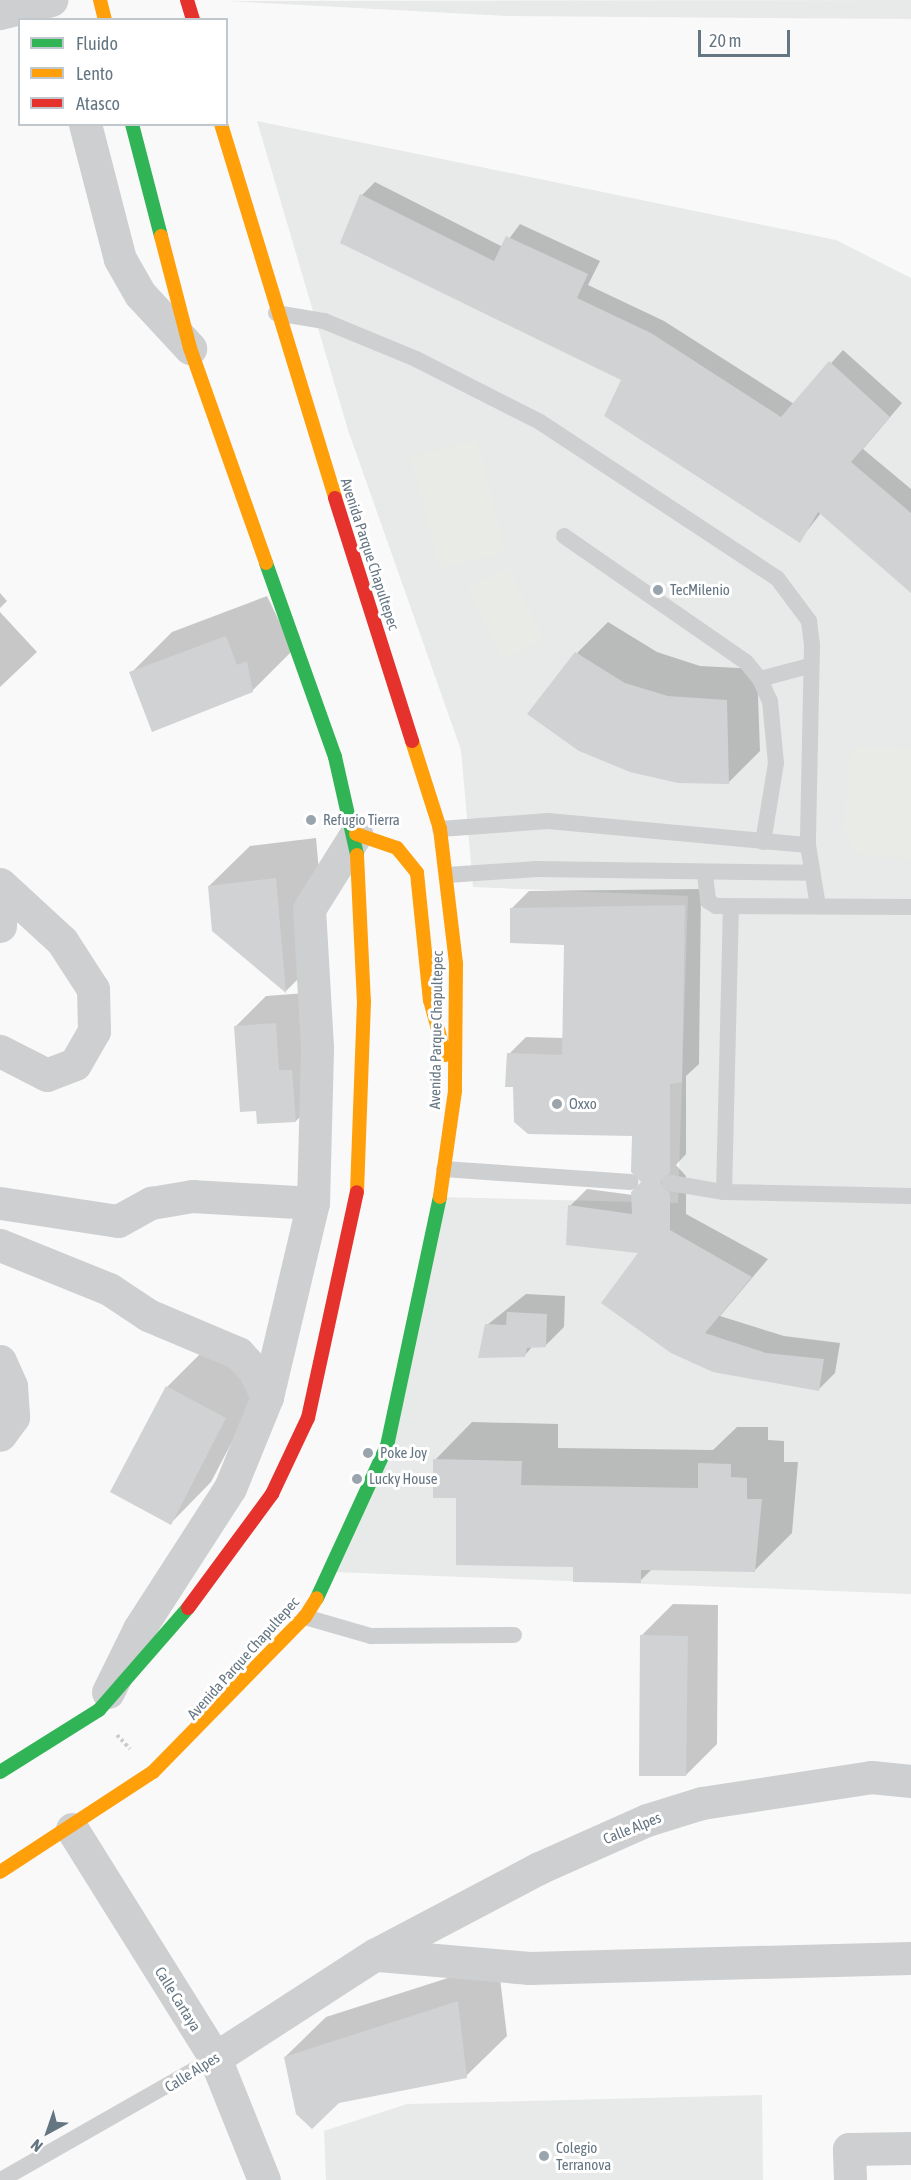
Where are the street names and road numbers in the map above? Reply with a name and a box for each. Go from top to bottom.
street label: Avenida Parque Chapultepec [337,476,403,632]
street label: Avenida Parque Chapultepec [426,951,446,1109]
street label: Avenida Parque Chapultepec [183,1593,303,1723]
street label: Calle Alpes [600,1808,664,1848]
street label: Calle Cartaya [151,1963,205,2035]
street label: Calle Alpes [161,2048,223,2096]

